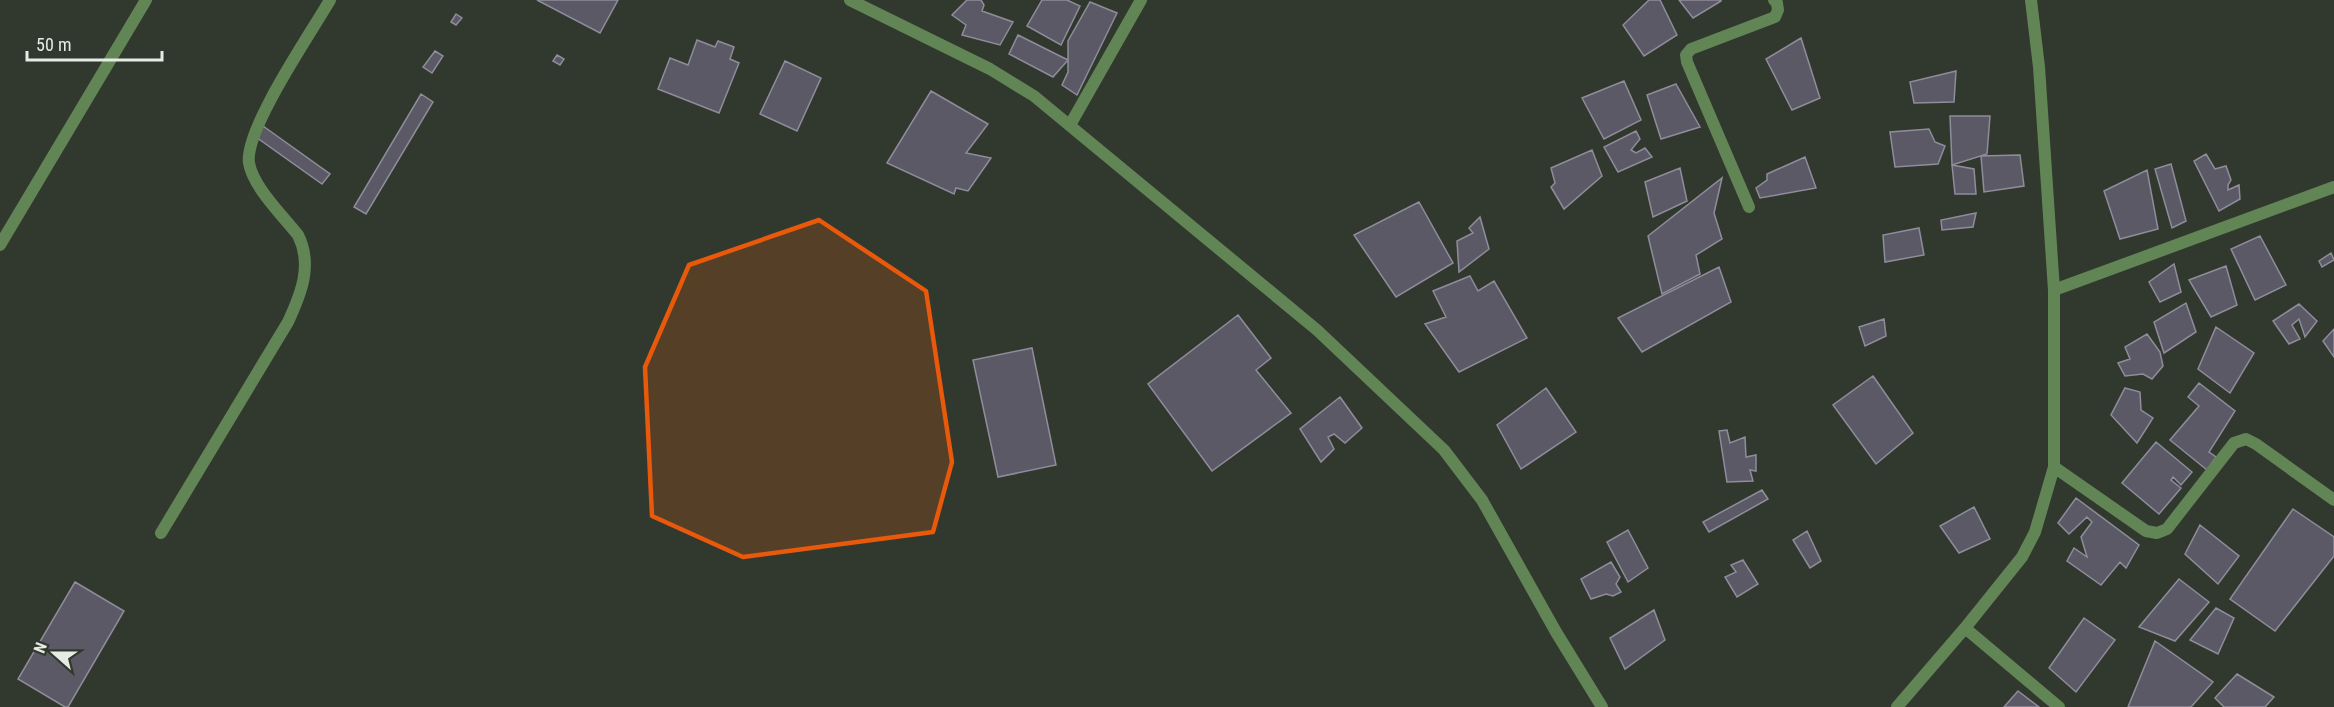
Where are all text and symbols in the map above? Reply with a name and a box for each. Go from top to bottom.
scale bar [27,24,162,62]
text: 50 m [36,34,71,55]
north arrow [24,623,84,683]
text: N [30,640,51,656]

